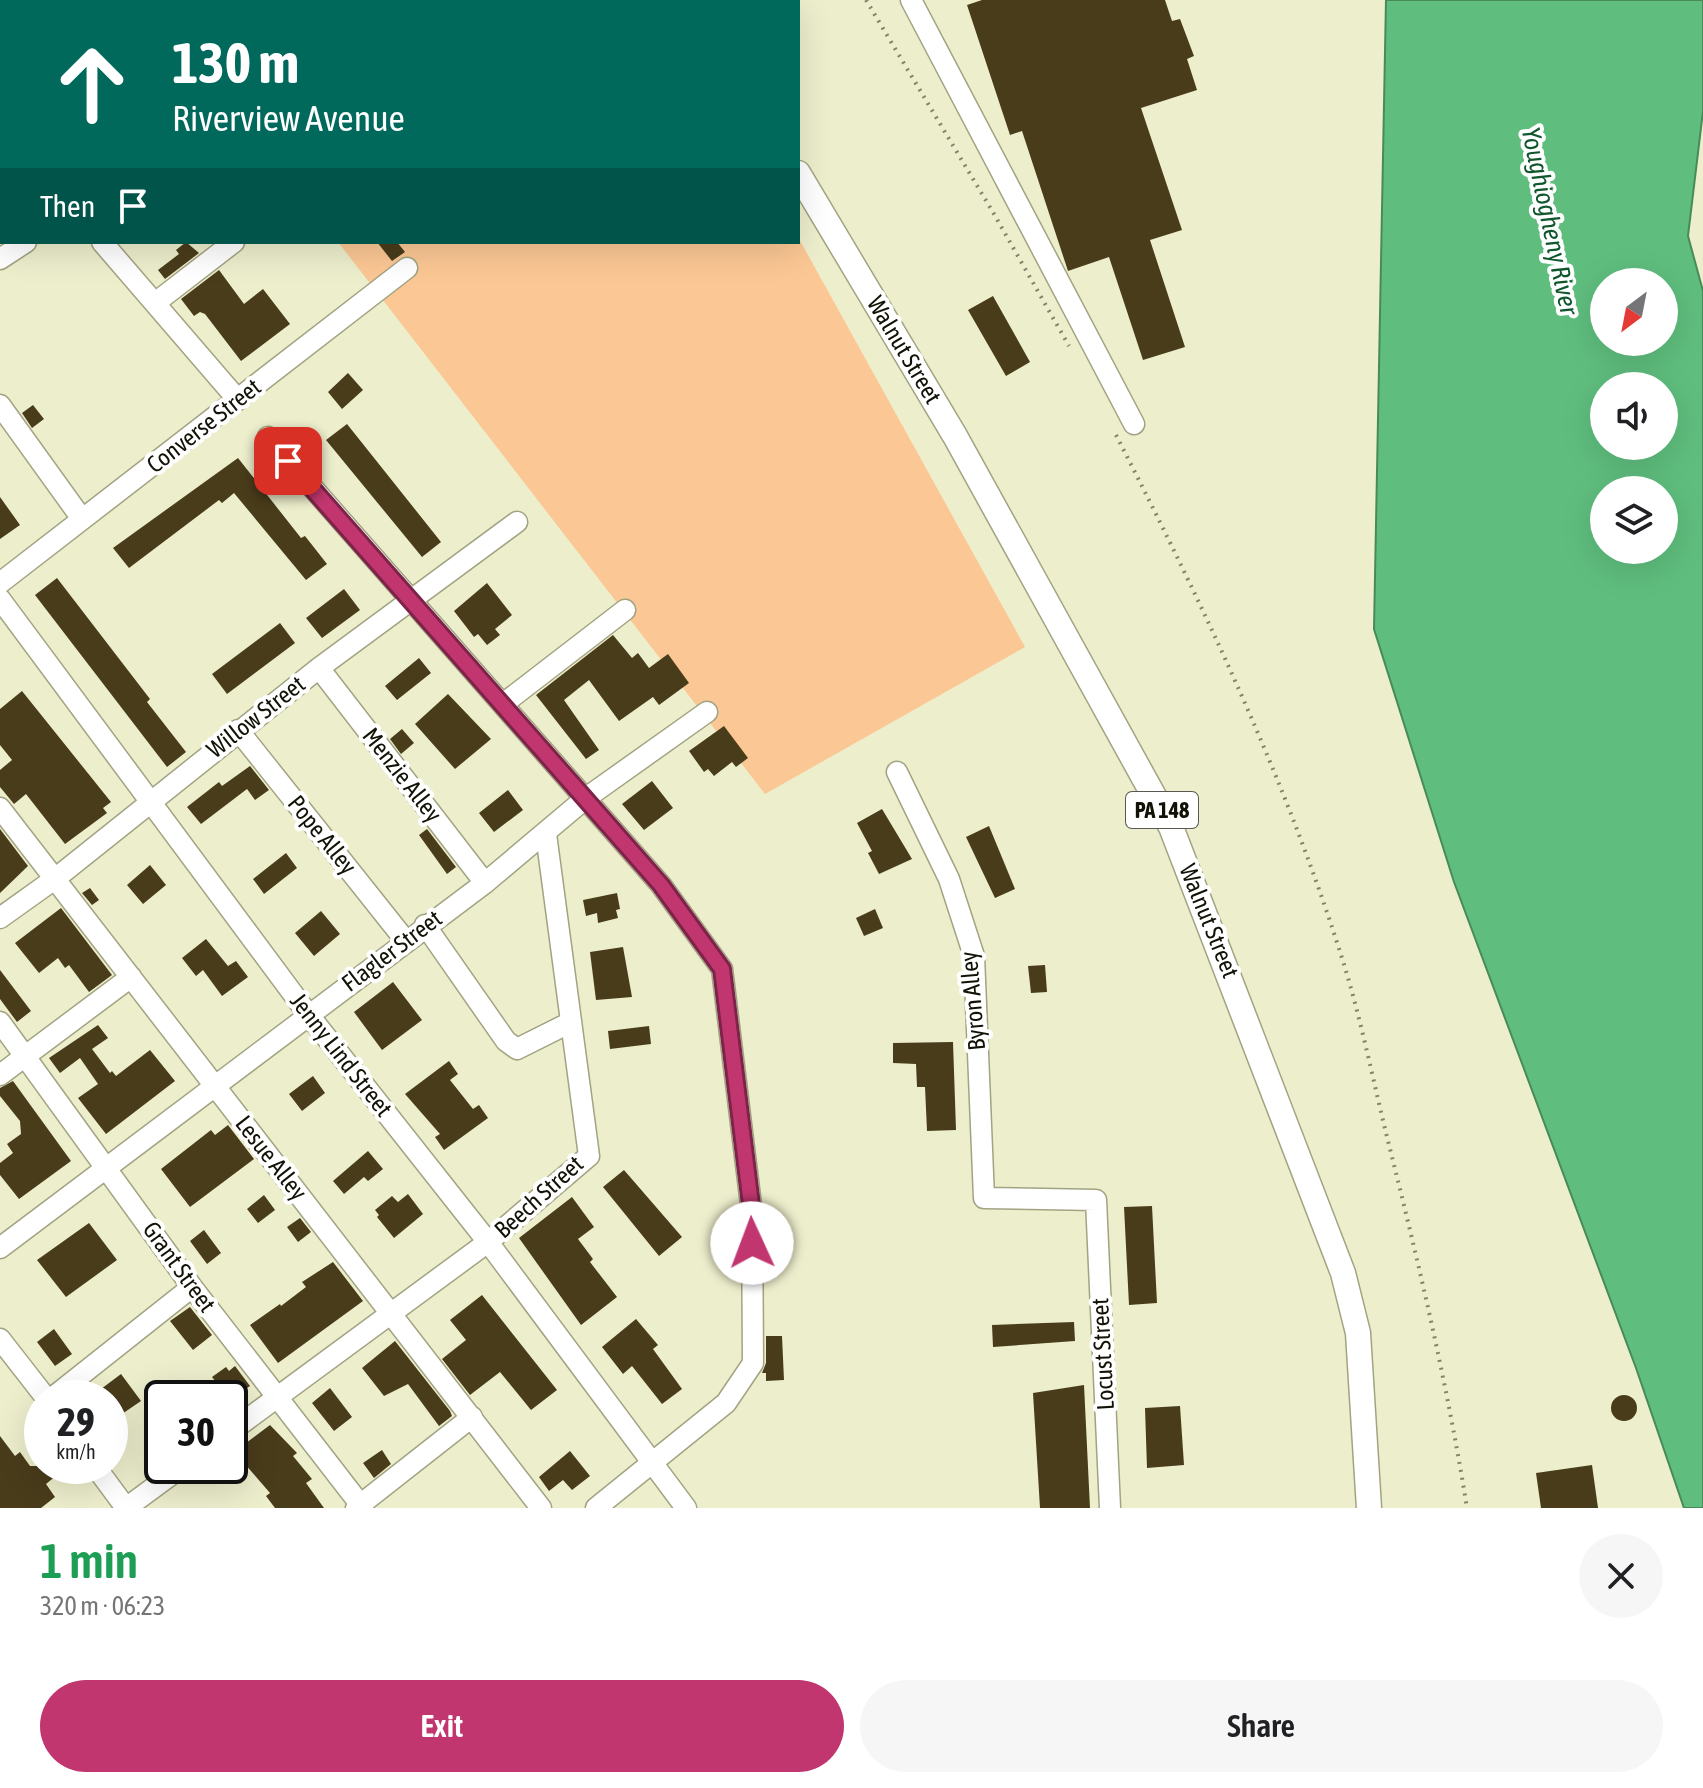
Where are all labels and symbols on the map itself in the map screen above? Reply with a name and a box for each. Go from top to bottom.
water label: Youghiogheny River [1516,125,1585,318]
north arrow [1590,268,1678,356]
street label: Walnut Street [862,291,947,408]
street label: Converse Street [142,373,266,478]
pin [254,427,322,495]
street label: Willow Street [201,670,310,763]
street label: Menzie Alley [357,722,447,827]
street label: Pope Alley [283,790,362,879]
road number: PA 148 [1126,792,1198,828]
street label: Walnut Street [1174,860,1245,982]
street label: Flagler Street [337,904,447,997]
street label: Byron Alley [955,950,990,1052]
street label: Jenny Lind Street [285,988,398,1122]
street label: Lesue Alley [230,1110,313,1205]
street label: Beech Street [489,1150,588,1243]
position arrow [710,1201,794,1285]
street label: Grant Street [138,1216,221,1317]
street label: Locust Street [1086,1297,1119,1411]
speed limit sign: 30 [144,1380,248,1484]

